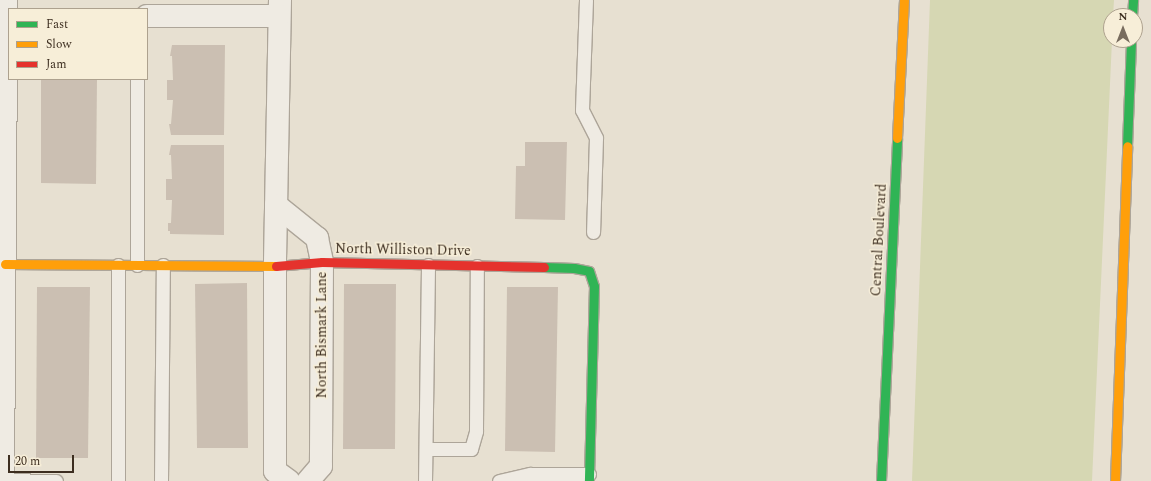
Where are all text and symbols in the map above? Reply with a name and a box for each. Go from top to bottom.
legend [8,8,148,80]
north arrow [1103,8,1143,48]
text: N [1119,8,1127,25]
text: Fast [46,15,68,34]
text: Slow [46,35,71,54]
text: Jam [46,55,67,74]
street label: Central Boulevard [868,183,890,297]
street label: North Williston Drive [335,240,471,260]
street label: North Bismark Lane [314,272,330,398]
scale bar [10,447,76,473]
text: 20 m [15,452,40,471]

